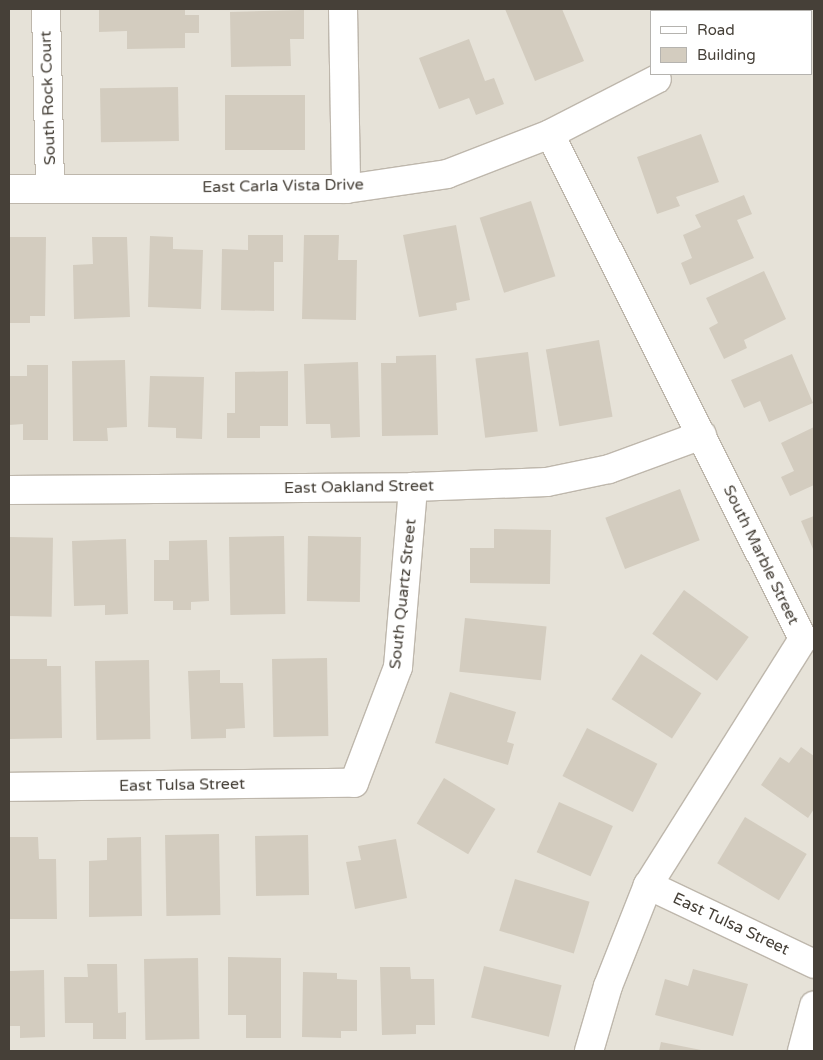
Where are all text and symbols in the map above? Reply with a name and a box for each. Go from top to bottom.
legend [650,10,813,75]
text: Road [697,21,735,39]
street label: South Rock Court [36,30,60,166]
text: Building [697,46,756,64]
street label: East Carla Vista Drive [202,175,364,197]
street label: East Oakland Street [284,476,434,498]
street label: South Marble Street [719,482,803,628]
street label: South Quartz Street [386,518,420,670]
street label: East Tulsa Street [119,774,245,796]
street label: East Tulsa Street [670,889,792,959]

